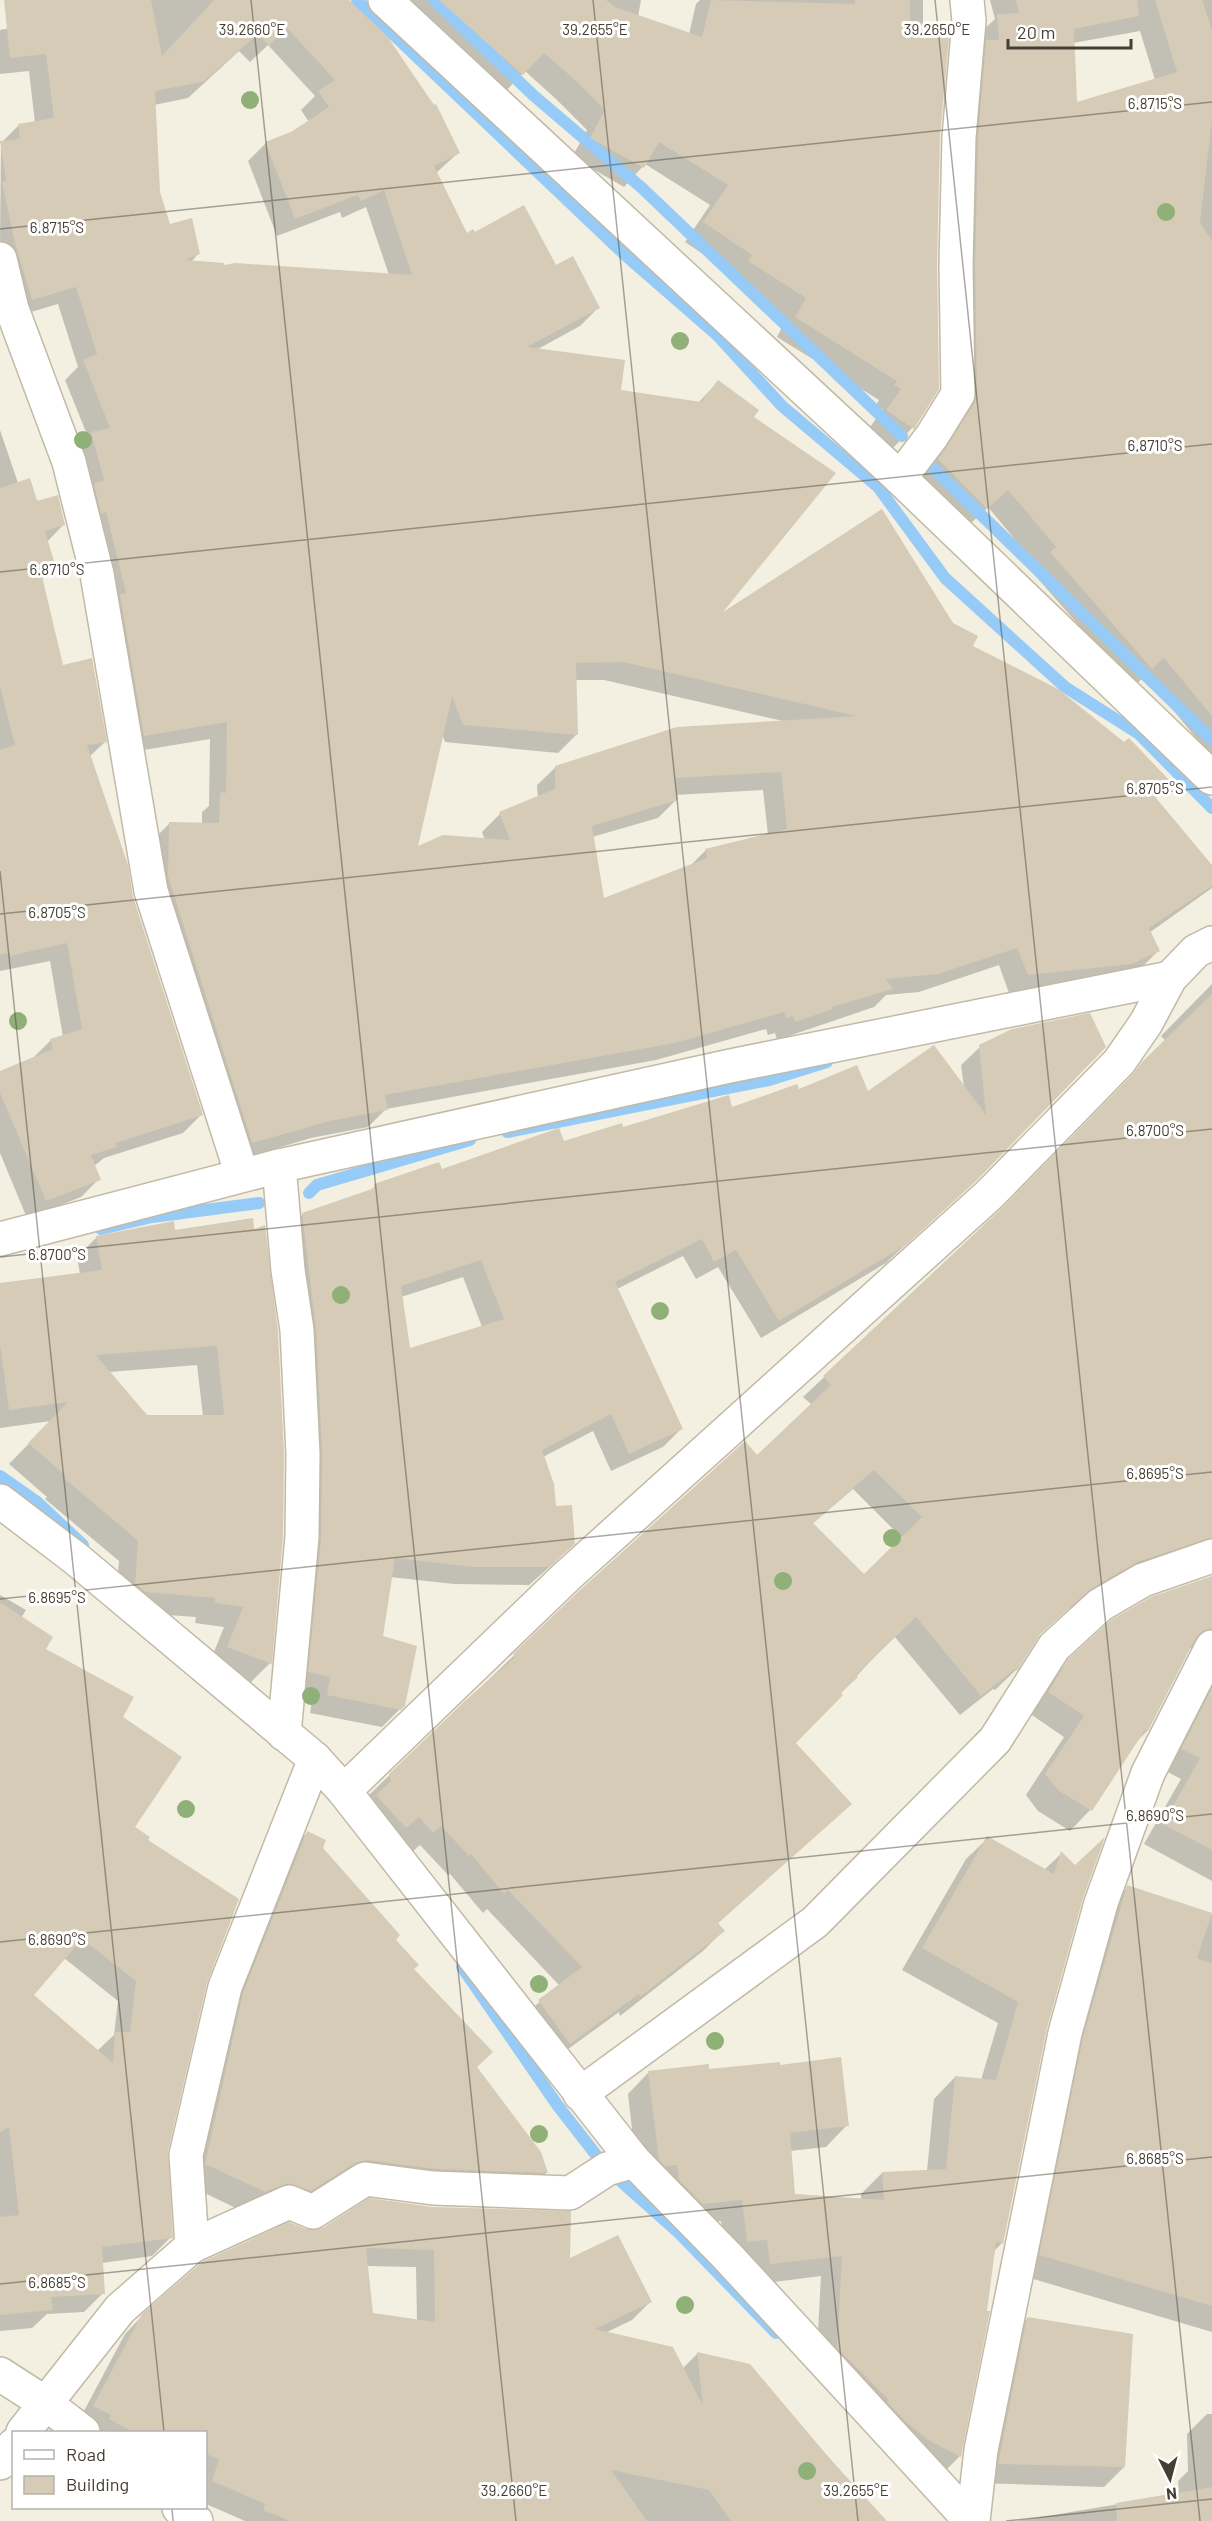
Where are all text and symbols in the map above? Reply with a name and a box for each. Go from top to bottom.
scale bar [1008,12,1131,50]
text: 39.2660°E [219,20,285,38]
text: 39.2655°E [562,20,628,38]
text: 39.2650°E [904,20,970,38]
text: 20 m [1017,21,1055,43]
text: 6.8715°S [1128,94,1182,112]
text: 6.8715°S [30,218,84,236]
text: 6.8710°S [1127,436,1183,454]
text: 6.8710°S [29,560,85,578]
text: 6.8705°S [1126,779,1184,797]
text: 6.8705°S [28,903,86,921]
text: 6.8700°S [1126,1121,1184,1139]
text: 6.8700°S [28,1245,86,1263]
text: 6.8695°S [1126,1464,1184,1482]
text: 6.8695°S [28,1588,86,1606]
text: 6.8690°S [1126,1806,1184,1824]
text: 6.8690°S [28,1930,86,1948]
text: 6.8685°S [1126,2149,1184,2167]
text: 6.8685°S [28,2273,86,2291]
legend [12,2431,207,2509]
text: Road [66,2443,106,2465]
north arrow [1140,2449,1200,2509]
text: Building [66,2473,129,2495]
text: 39.2660°E [481,2481,547,2499]
text: 39.2655°E [823,2481,889,2499]
text: N [1165,2484,1178,2504]

